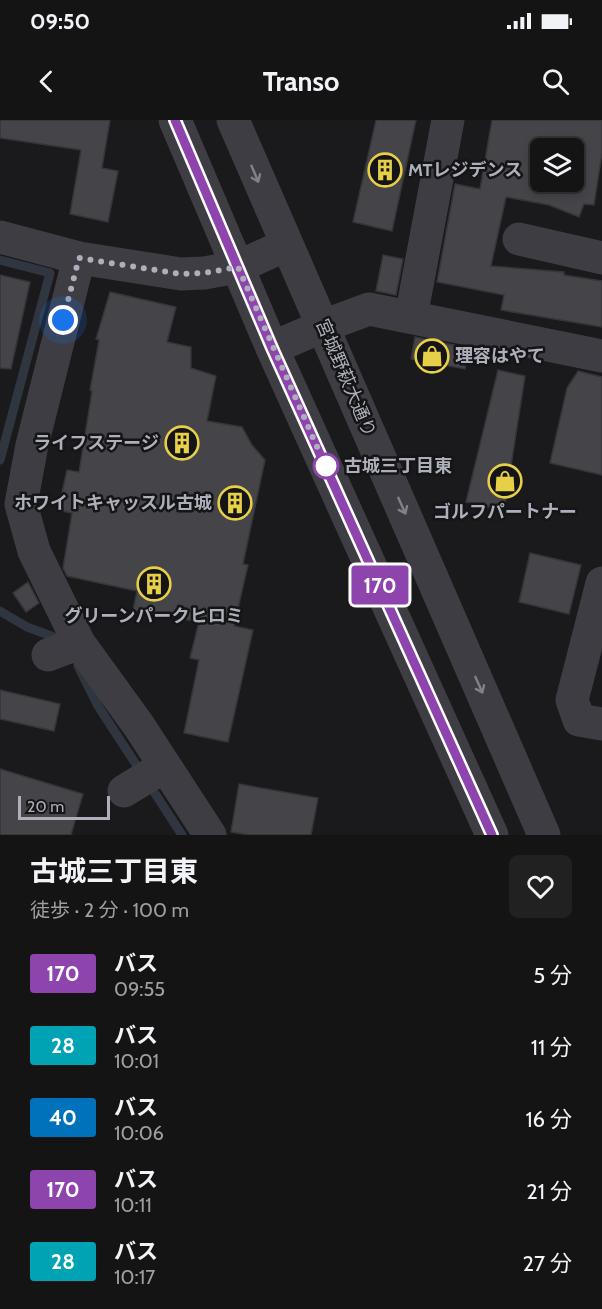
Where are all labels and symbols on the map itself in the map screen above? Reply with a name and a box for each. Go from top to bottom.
building icon: MTレジデンス [367,152,403,188]
place label: MTレジデンス [408,159,522,181]
one-way arrow [250,164,262,182]
your location [48,305,78,335]
street label: 宮城野萩大通り [311,316,381,440]
shop icon: 理容はやて [414,338,450,374]
place label: 理容はやて [455,345,545,367]
building icon: ライフステージ [164,425,200,461]
place label: ライフステージ [33,432,159,454]
marker: 古城三丁目東 [313,453,339,479]
place label: 古城三丁目東 [344,455,452,477]
shop icon: ゴルフパートナー [487,463,523,499]
building icon: ホワイトキャッスル古城 [217,485,253,521]
place label: ホワイトキャッスル古城 [14,492,212,514]
one-way arrow [397,497,408,515]
place label: ゴルフパートナー [433,501,577,523]
building icon: グリーンパークヒロミ [136,566,172,602]
line badge: 170 [346,566,415,604]
place label: グリーンパークヒロミ [64,605,244,627]
one-way arrow [474,675,486,693]
scale bar [18,793,110,820]

